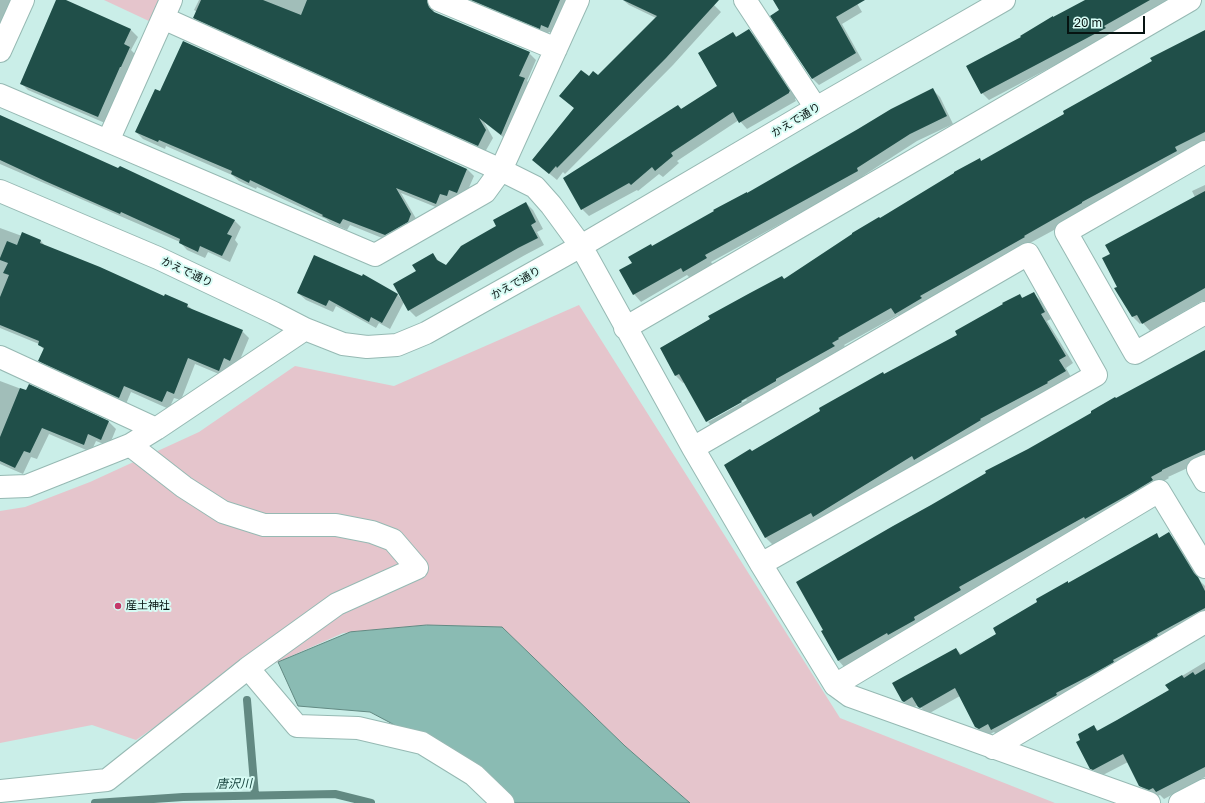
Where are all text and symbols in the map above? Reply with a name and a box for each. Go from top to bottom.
scale bar [1069,8,1147,34]
text: 20 m [1074,15,1102,30]
street label: かえで通り [769,100,823,140]
street label: かえで通り [159,254,215,290]
street label: かえで通り [489,264,543,302]
place label: 産土神社 [126,599,170,613]
marker: 産土神社 [113,601,123,611]
water label: 唐沢川 [216,776,252,792]

